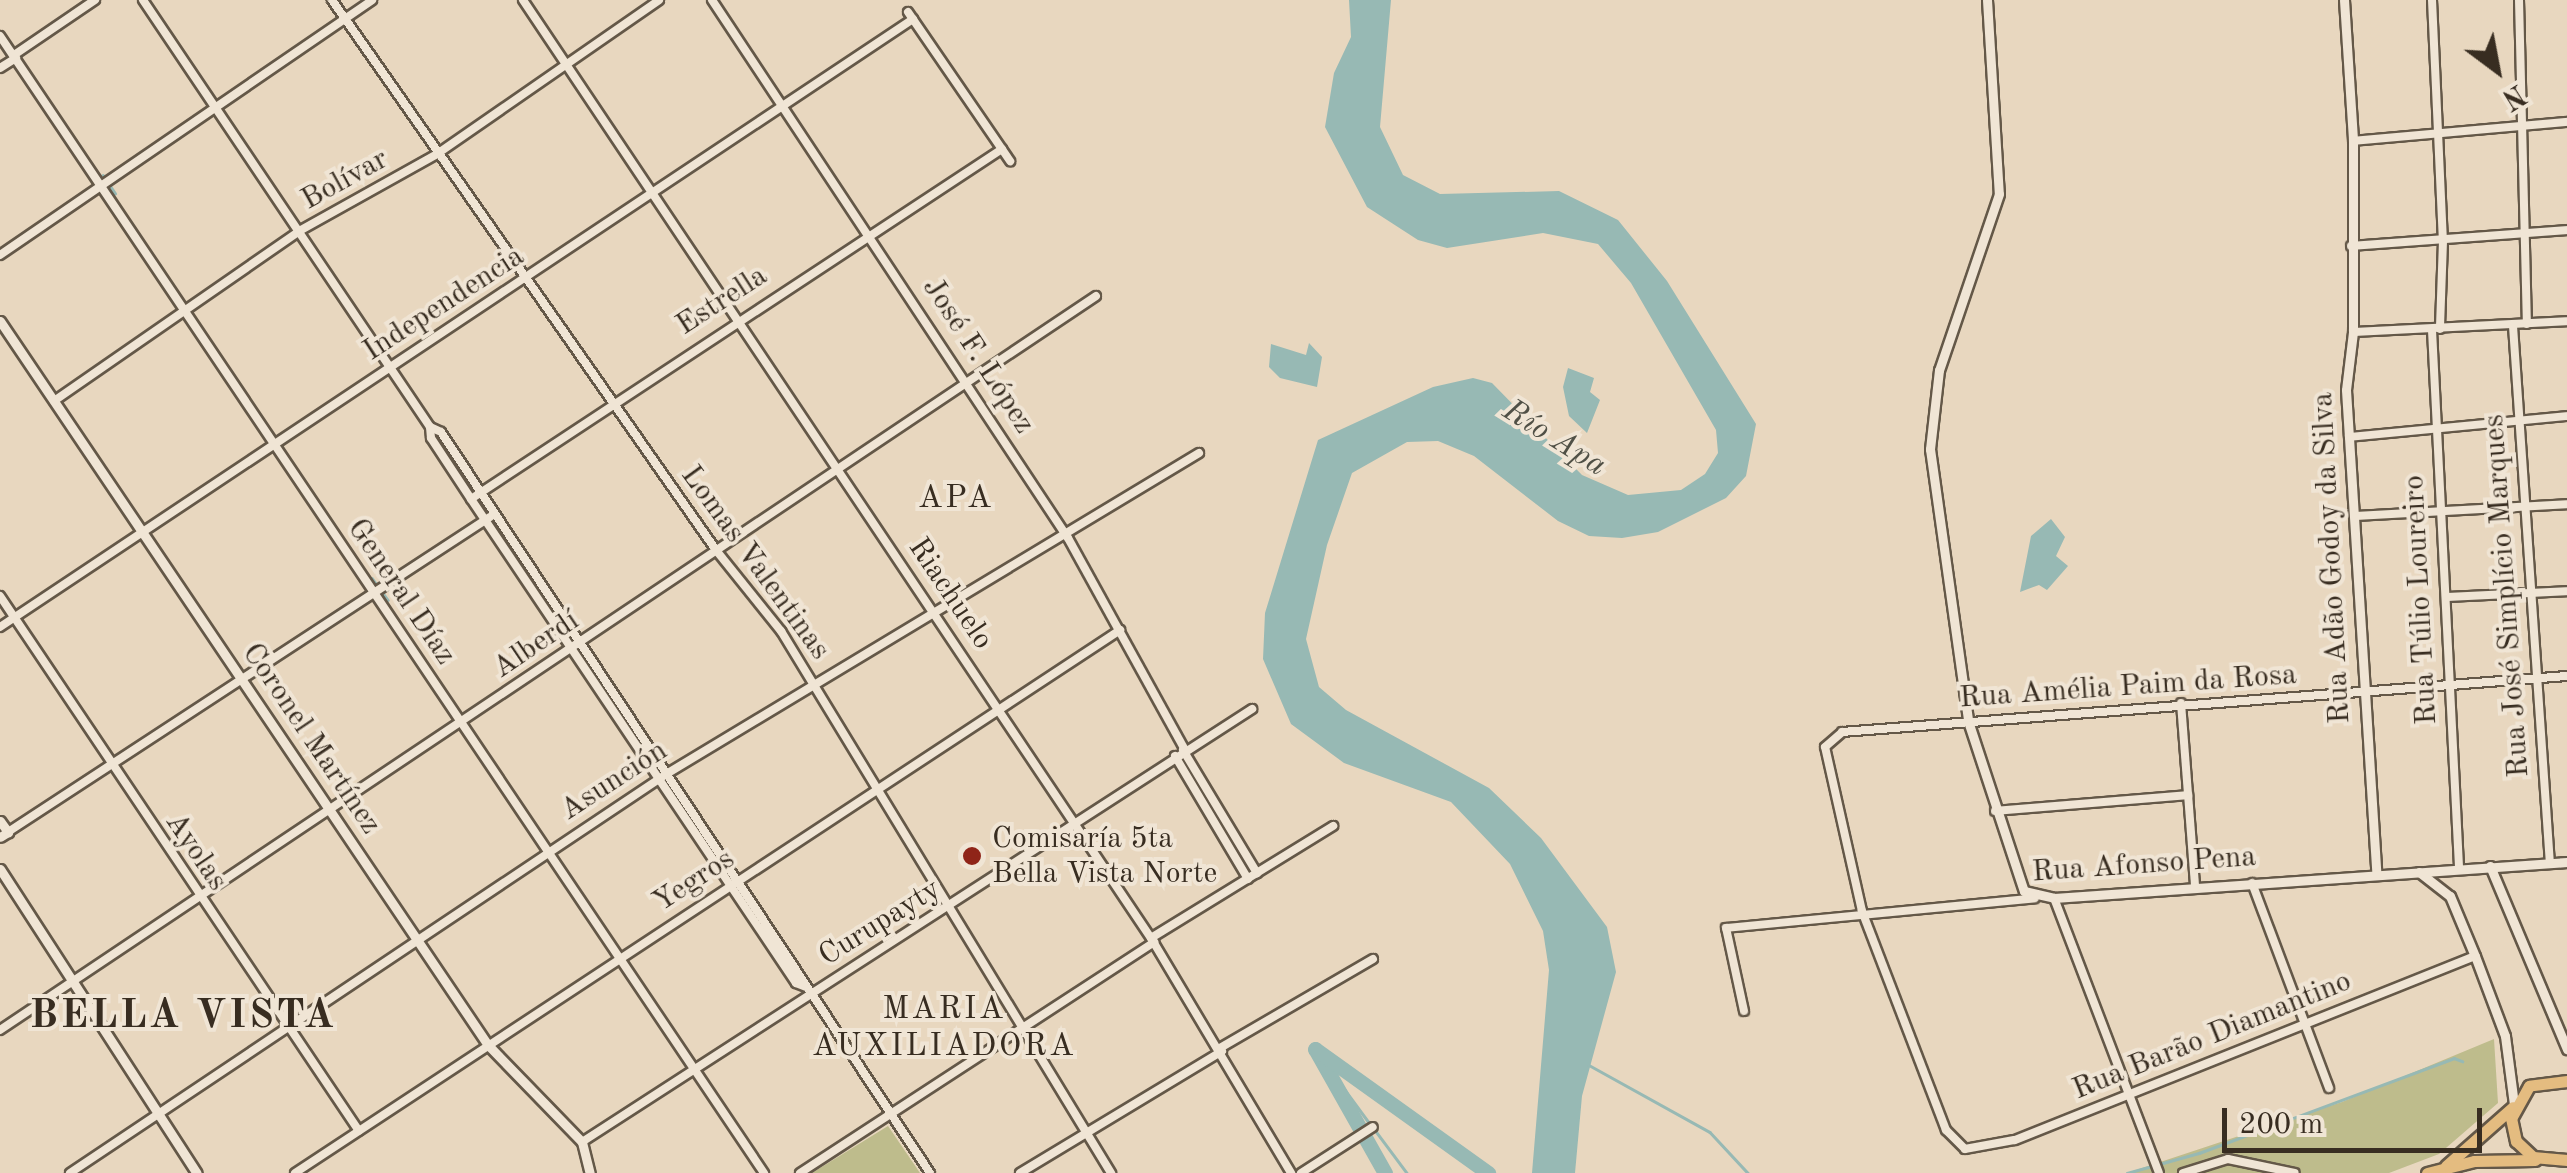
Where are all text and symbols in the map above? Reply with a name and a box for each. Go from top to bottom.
north arrow [2447,20,2547,120]
text: N [2496,78,2529,113]
street label: Bolívar [295,142,395,218]
street label: Independencia [357,239,531,369]
street label: Estrella [670,258,774,344]
street label: José F. López [914,271,1042,441]
street label: Rua Adão Godoy da Silva [2305,391,2359,725]
water label: Río Apa [1495,392,1613,486]
street label: Rua José Simplício Marques [2476,413,2538,779]
street label: Lomas Valentinas [672,459,838,667]
street label: Rua Túlio Loureiro [2396,474,2446,726]
district label: APA [918,480,994,518]
street label: General Díaz [339,512,463,672]
street label: Riachuelo [900,531,1000,657]
street label: Alberdí [486,603,586,687]
street label: Coronel Martínez [234,637,388,841]
street label: Rua Amélia Paim da Rosa [1958,657,2298,717]
street label: Asunción [554,733,674,829]
street label: Ayolas [157,806,235,898]
place label: Comisaría 5ta Bella Vista Norte [992,821,1217,892]
street label: Rua Afonso Pena [2031,839,2257,891]
street label: Yegros [647,841,741,921]
marker: Comisaría 5ta Bella Vista Norte [961,845,983,867]
street label: Curupayty [813,872,947,974]
street label: Rua Barão Diamantino [2067,964,2357,1108]
district label: MARIA AUXILIADORA [812,992,1076,1067]
district label: BELLA VISTA [29,993,337,1041]
scale bar [2227,1088,2487,1150]
text: 200 m [2239,1110,2323,1140]

